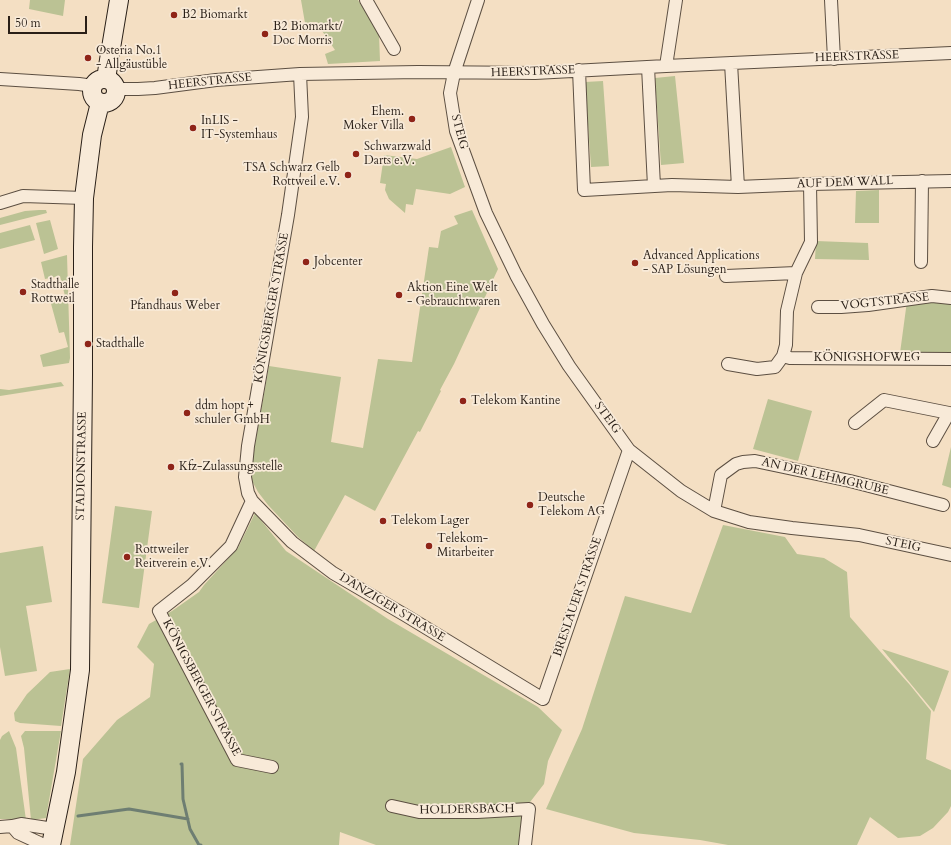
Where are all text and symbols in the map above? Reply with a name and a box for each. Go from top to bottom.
scale bar [10,8,89,34]
place label: B2 Biomarkt [182,8,247,22]
marker: B2 Biomarkt [169,10,179,20]
text: 50 m [15,15,41,31]
place label: B2 Biomarkt/ Doc Morris [273,20,342,48]
marker: B2 Biomarkt/ Doc Morris [260,29,270,39]
place label: Osteria No.1 - Allgäustüble [96,44,167,72]
street label: HEERSTRASSE [815,48,899,66]
marker: Osteria No.1 - Allgäustüble [83,53,93,63]
street label: HEERSTRASSE [491,63,575,81]
street label: HEERSTRASSE [167,70,253,94]
place label: Ehem. Moker Villa [343,105,404,133]
street label: STEIG [447,113,471,151]
place label: InLIS - IT-Systemhaus [201,114,277,142]
marker: Ehem. Moker Villa [407,114,417,124]
marker: InLIS - IT-Systemhaus [188,123,198,133]
place label: Schwarzwald Darts e.V. [364,140,431,168]
marker: Schwarzwald Darts e.V. [351,149,361,159]
place label: TSA Schwarz Gelb Rottweil e.V. [243,161,340,189]
marker: TSA Schwarz Gelb Rottweil e.V. [343,170,353,180]
street label: AUF DEM WALL [797,174,893,192]
street label: KÖNIGSBERGER STRASSE [252,232,292,384]
place label: Advanced Applications - SAP Lösungen [643,249,759,277]
place label: Jobcenter [314,255,362,269]
marker: Jobcenter [301,257,311,267]
marker: Advanced Applications - SAP Lösungen [630,258,640,268]
place label: Stadthalle Rottweil [31,278,79,306]
place label: Aktion Eine Welt - Gebrauchtwaren [407,281,500,309]
marker: Stadthalle Rottweil [18,287,28,297]
marker: Pfandhaus Weber [170,288,180,298]
marker: Aktion Eine Welt - Gebrauchtwaren [394,290,404,300]
street label: VOGTSTRASSE [840,290,930,314]
place label: Pfandhaus Weber [130,299,220,313]
place label: Stadthalle [96,337,144,351]
marker: Stadthalle [83,339,93,349]
street label: KÖNIGSHOFWEG [814,351,920,365]
place label: Telekom Kantine [471,394,560,408]
marker: Telekom Kantine [458,396,468,406]
place label: ddm hopt + schuler GmbH [195,399,270,427]
street label: STEIG [591,399,623,437]
marker: ddm hopt + schuler GmbH [182,408,192,418]
street label: STADIONSTRASSE [74,411,90,521]
street label: AN DER LEHMGRUBE [760,455,890,499]
place label: Kfz-Zulassungsstelle [179,460,283,474]
marker: Kfz-Zulassungsstelle [166,462,176,472]
place label: Deutsche Telekom AG [538,491,605,519]
marker: Deutsche Telekom AG [525,500,535,510]
place label: Telekom Lager [391,514,469,528]
marker: Telekom Lager [378,516,388,526]
place label: Telekom- Mitarbeiter [437,532,494,560]
street label: STEIG [884,534,922,556]
street label: BRESLAUER STRASSE [551,535,605,659]
marker: Telekom- Mitarbeiter [424,541,434,551]
place label: Rottweiler Reitverein e.V. [135,543,211,571]
marker: Rottweiler Reitverein e.V. [122,552,132,562]
street label: DANZIGER STRASSE [337,571,447,645]
street label: KÖNIGSBERGER STRASSE [159,617,243,759]
street label: HOLDERSBACH [419,802,515,818]

